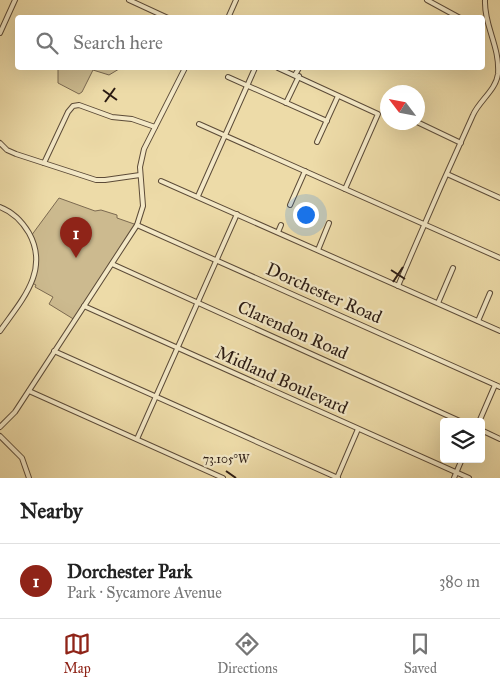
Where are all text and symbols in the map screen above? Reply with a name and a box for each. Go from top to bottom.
search box [15,15,485,70]
icon: search [33,29,61,57]
text: Search here [73,31,163,54]
north arrow [380,85,425,130]
your location [293,202,319,228]
pin: 1 [60,217,92,258]
street label: Dorchester Road [263,258,385,328]
street label: Clarendon Road [234,296,352,364]
street label: Midland Boulevard [212,341,352,419]
map controls [440,418,485,463]
button: layers [440,418,485,463]
text: 73.105°W [203,452,250,466]
text: Nearby [20,498,83,524]
text: Dorchester Park [67,560,192,583]
text: 1 [33,572,39,591]
text: 380 m [439,572,480,591]
text: Park · Sycamore Avenue [67,583,222,602]
tab: Map [63,630,91,677]
tab: Directions [217,630,278,677]
tab: Saved [404,630,437,677]

